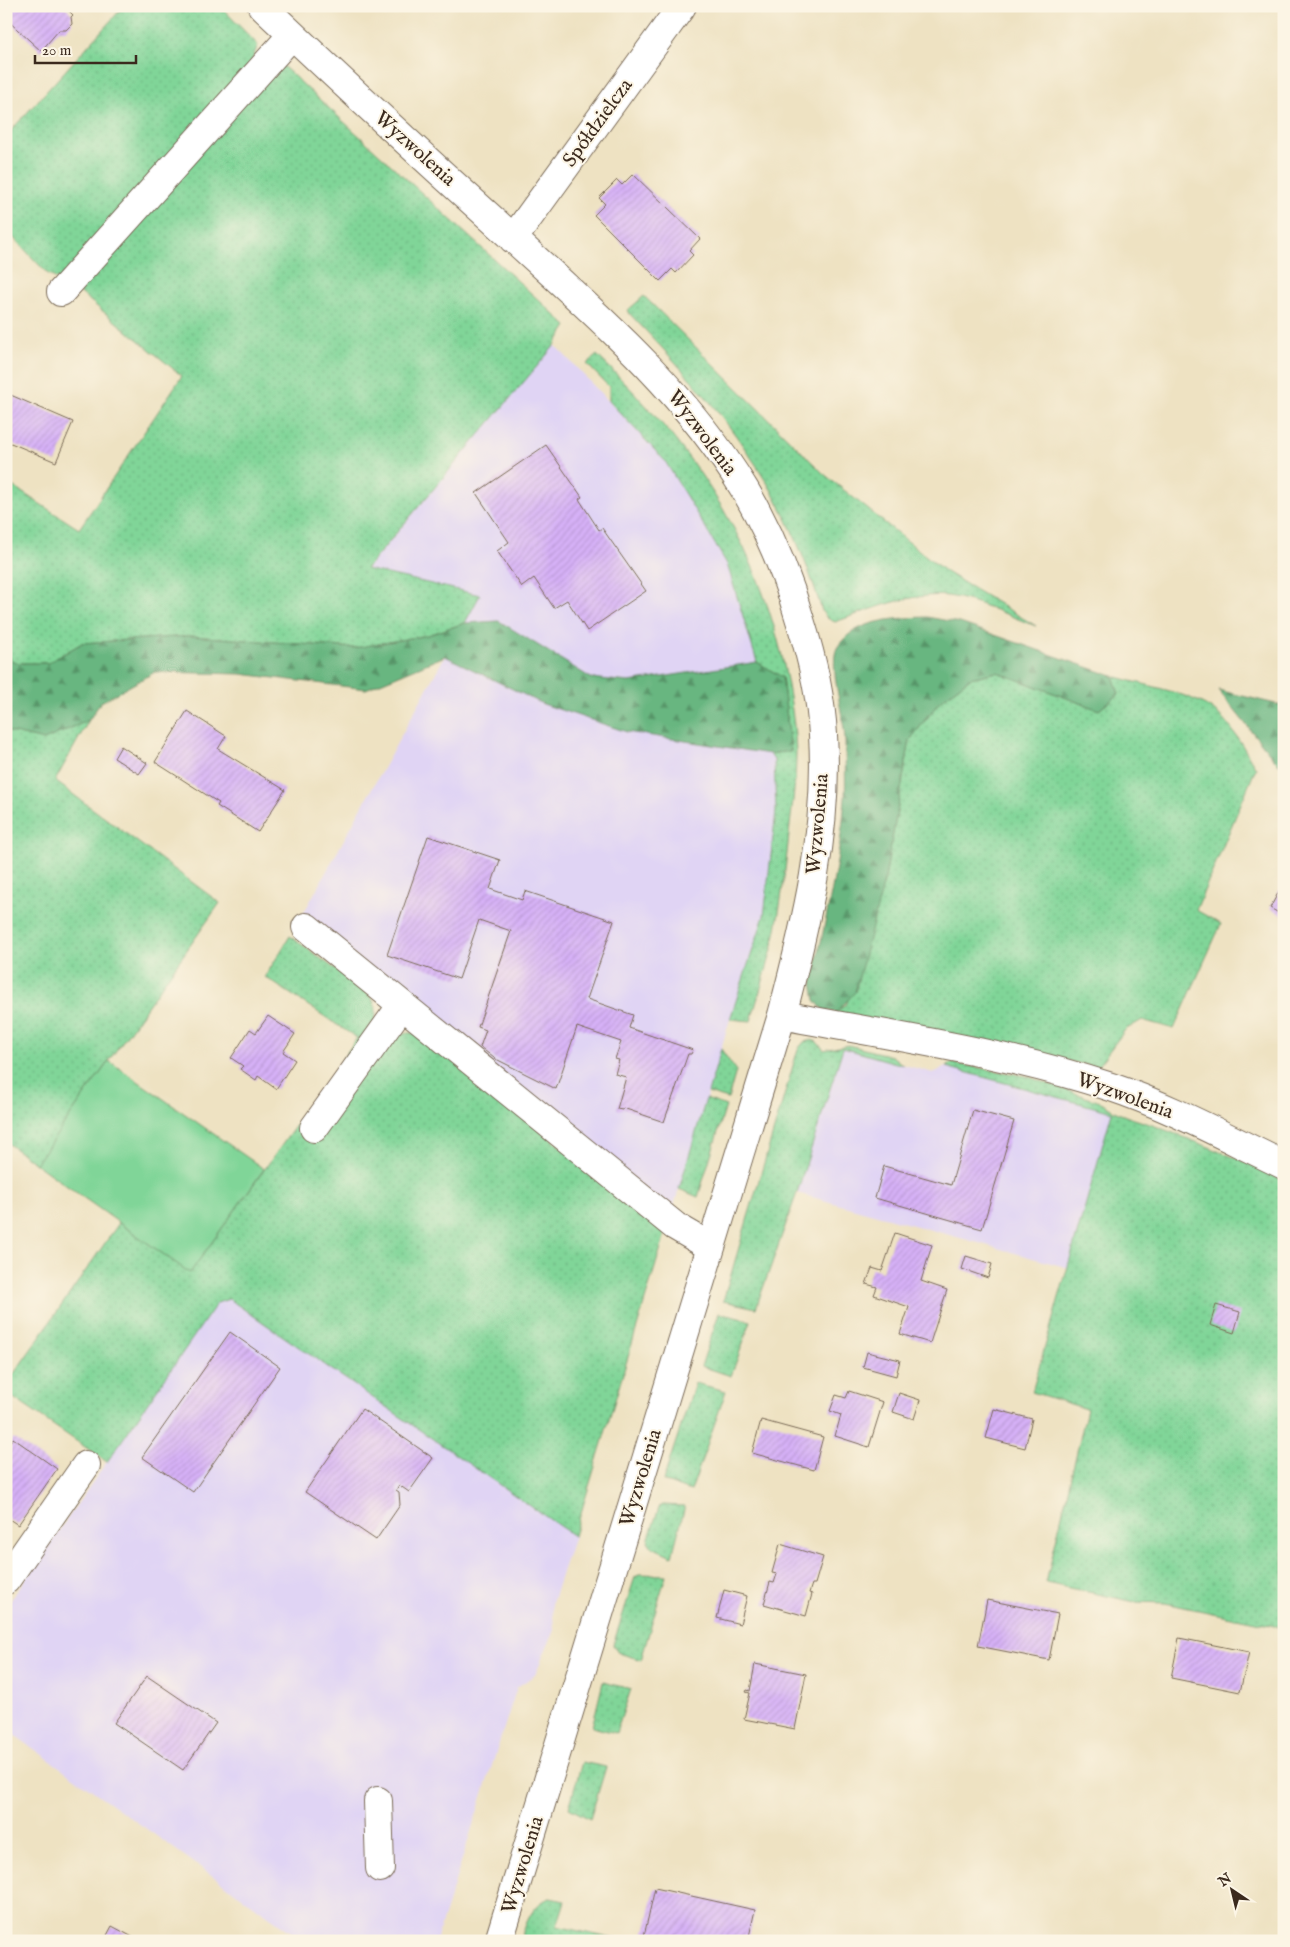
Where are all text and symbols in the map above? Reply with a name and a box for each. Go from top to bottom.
scale bar [35,32,136,64]
text: 20 m [42,41,72,60]
street label: Spółdzielcza [557,74,639,172]
street label: Wyzwolenia [369,106,461,192]
street label: Wyzwolenia [662,385,743,481]
street label: Wyzwolenia [801,772,835,875]
street label: Wyzwolenia [1073,1067,1177,1125]
street label: Wyzwolenia [614,1426,668,1530]
street label: Wyzwolenia [496,1813,550,1917]
north arrow [1208,1864,1258,1914]
text: N [1214,1869,1235,1892]

